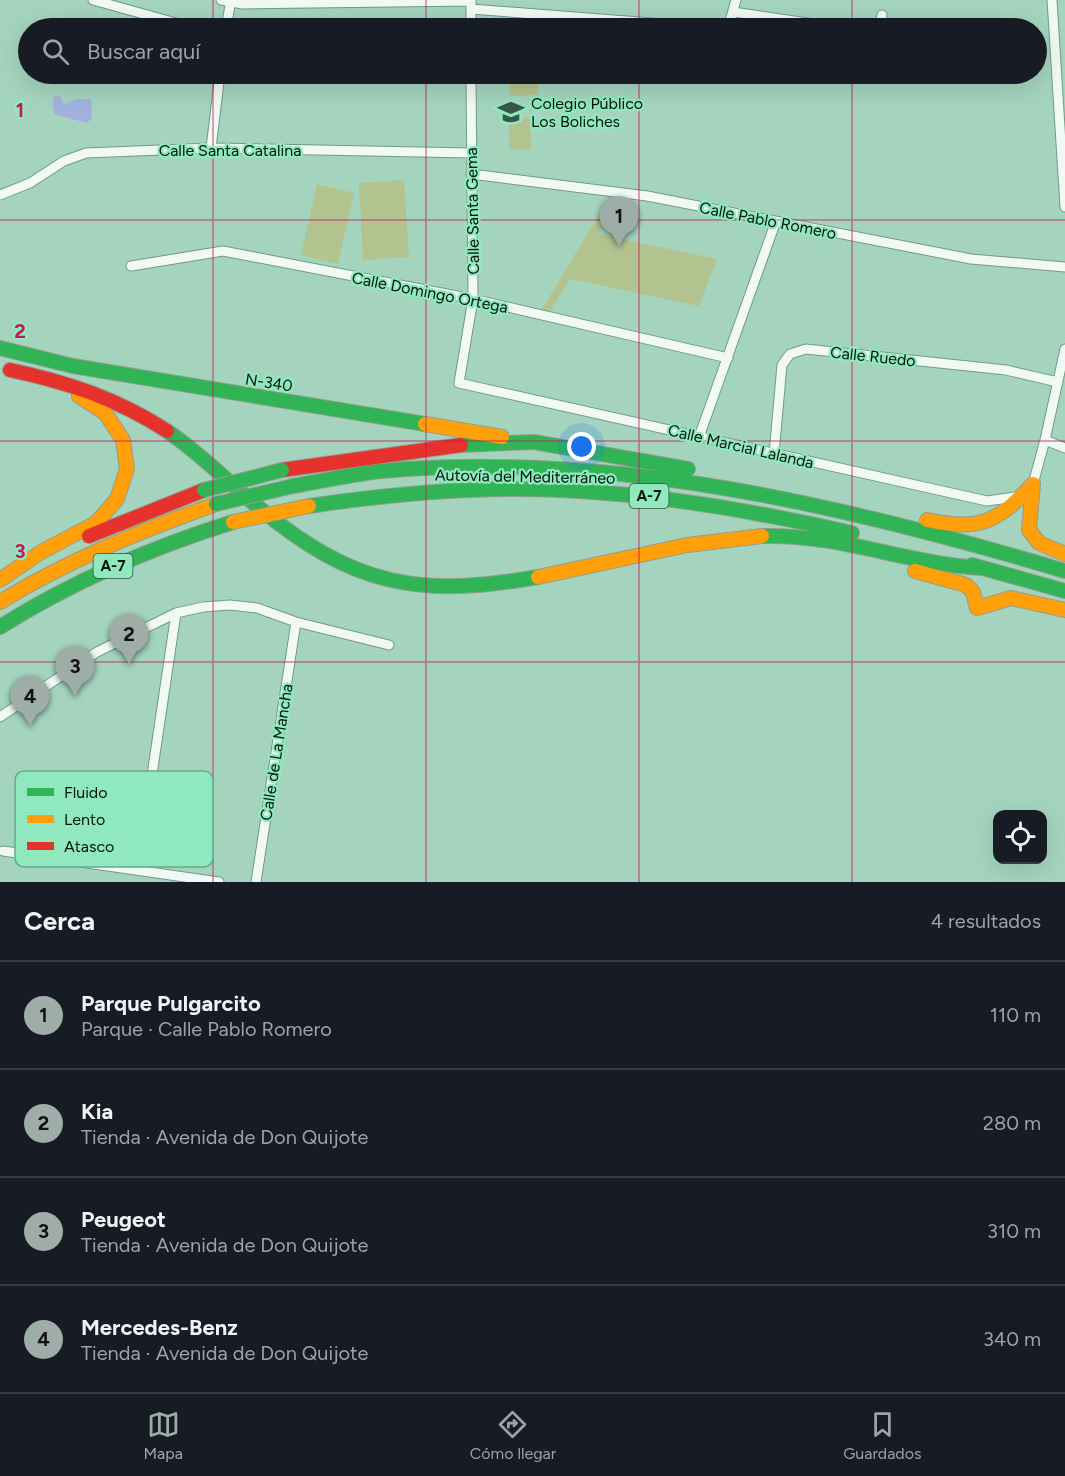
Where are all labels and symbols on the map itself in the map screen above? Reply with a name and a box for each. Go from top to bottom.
place label: Colegio Público Los Boliches [531,94,643,131]
school or university icon: Colegio Público Los Boliches [496,97,526,127]
text: 1 [16,98,24,122]
street label: Calle Santa Catalina [159,141,301,160]
street label: Calle Santa Gema [462,147,483,275]
pin: 1 [600,196,638,246]
street label: Calle Pablo Romero [698,198,838,243]
street label: Calle Domingo Ortega [350,268,510,317]
text: 2 [14,319,26,343]
street label: Calle Ruedo [829,343,917,370]
street label: N-340 [244,369,294,396]
street label: Calle Marcial Lalanda [666,420,816,473]
your location [567,432,596,461]
street label: Autovía del Mediterráneo [435,465,615,488]
road number: A-7 [630,484,668,508]
text: 3 [14,539,26,563]
road number: A-7 [94,554,132,578]
pin: 2 [110,614,148,664]
pin: 3 [56,646,94,696]
pin: 4 [10,676,50,726]
street label: Calle de La Mancha [256,682,297,822]
legend [15,771,213,867]
text: Fluido [64,783,108,802]
text: Lento [64,810,105,829]
text: Atasco [64,837,114,856]

